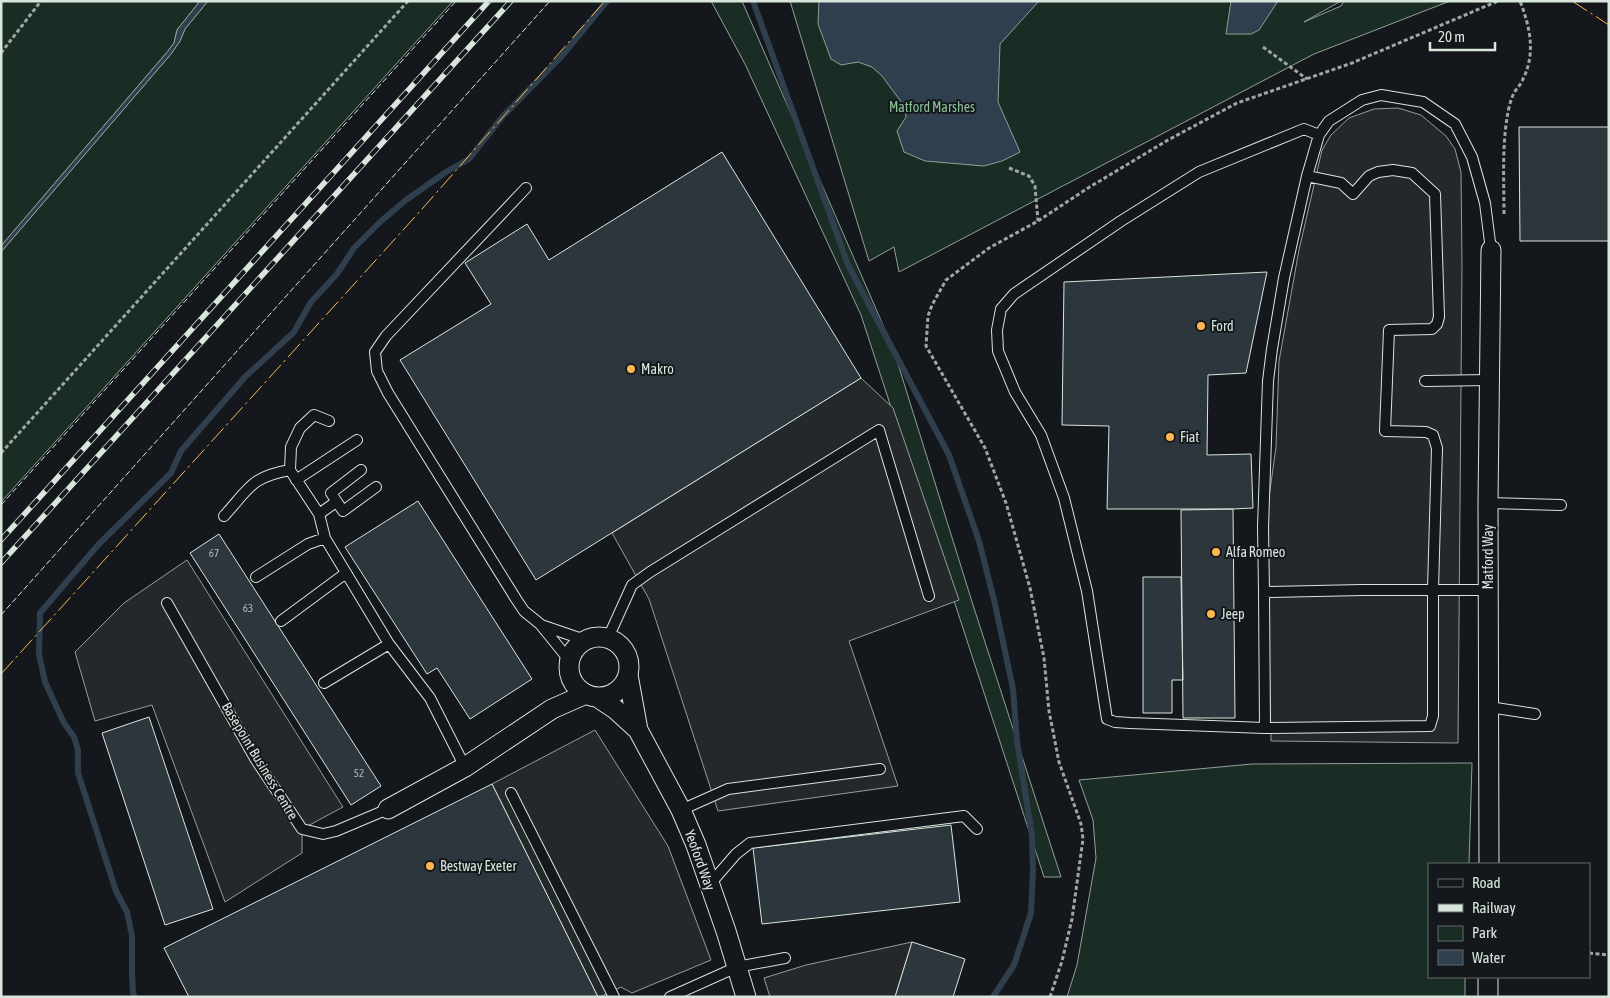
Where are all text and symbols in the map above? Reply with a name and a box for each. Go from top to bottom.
scale bar [1430,20,1495,52]
text: 20 m [1438,28,1465,45]
park label: Matford Marshes [889,99,975,115]
place label: Ford [1211,318,1234,334]
marker: Ford [1195,320,1207,332]
place label: Makro [641,361,674,377]
marker: Makro [625,363,637,375]
place label: Fiat [1180,429,1199,445]
marker: Fiat [1164,431,1176,443]
street label: Matford Way [1480,524,1496,590]
place label: Alfa Romeo [1226,544,1285,560]
marker: Alfa Romeo [1210,546,1222,558]
house number: 67 [209,547,219,559]
house number: 63 [243,602,253,614]
place label: Jeep [1221,606,1245,622]
marker: Jeep [1205,608,1217,620]
street label: Basepoint Business Centre [219,699,301,823]
house number: 52 [354,767,364,779]
street label: Yeoford Way [682,827,718,893]
place label: Bestway Exeter [440,858,517,874]
marker: Bestway Exeter [424,860,436,872]
legend [1428,863,1590,978]
text: Road [1472,874,1501,891]
text: Railway [1472,899,1516,916]
text: Park [1472,924,1497,941]
text: Water [1472,949,1505,966]

